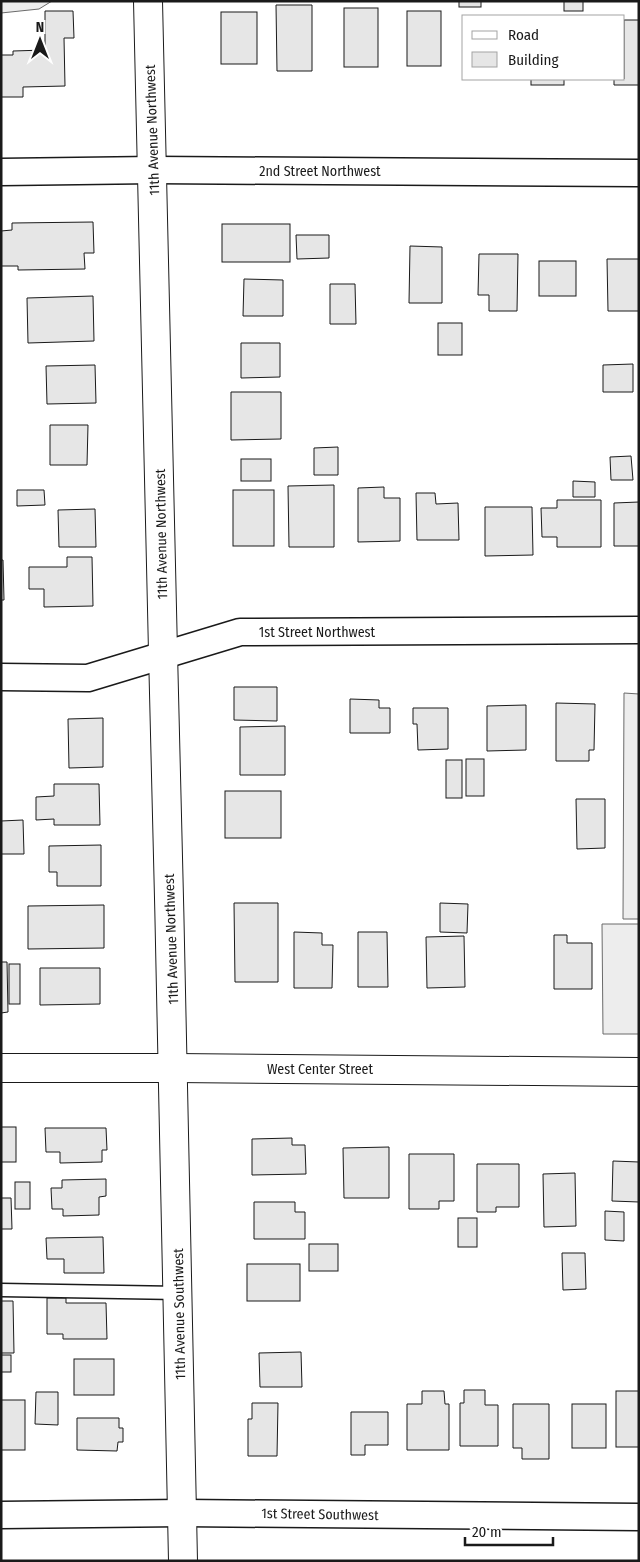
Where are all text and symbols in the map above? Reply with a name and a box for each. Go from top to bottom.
north arrow [15,15,65,65]
legend [462,15,625,80]
text: N [36,19,44,36]
text: Road [508,26,539,44]
text: Building [508,51,559,69]
street label: 11th Avenue Northwest [142,64,163,196]
street label: 2nd Street Northwest [259,163,381,180]
street label: 11th Avenue Northwest [152,468,171,599]
street label: 1st Street Northwest [259,624,376,641]
street label: 11th Avenue Northwest [161,873,182,1005]
street label: West Center Street [267,1061,373,1078]
street label: 11th Avenue Southwest [170,1248,189,1380]
street label: 1st Street Southwest [261,1505,379,1524]
scale bar [465,1514,552,1546]
text: 20 m [472,1523,502,1541]

